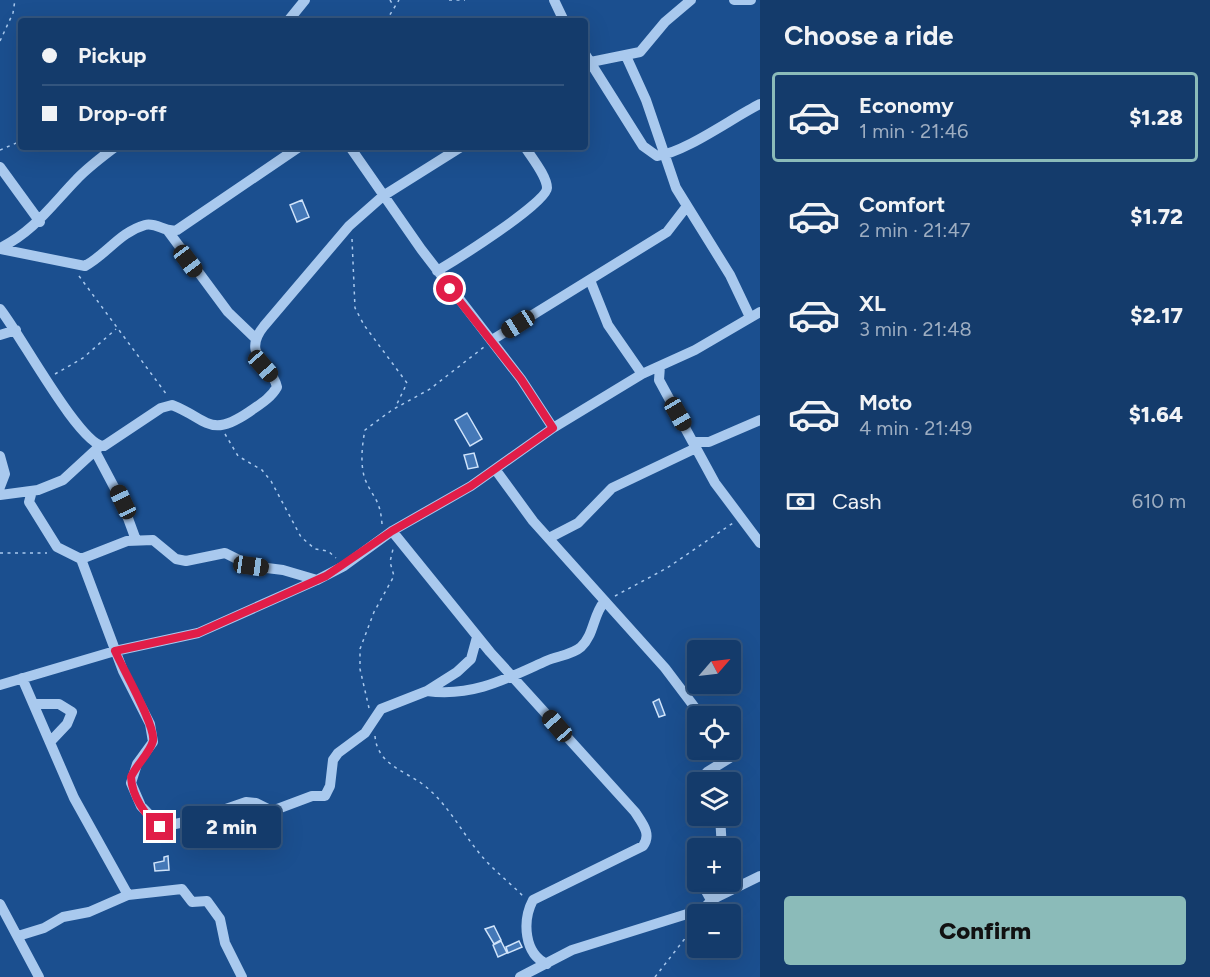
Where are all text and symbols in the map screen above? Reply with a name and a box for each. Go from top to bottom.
text: Choose a ride [784,19,953,52]
text: Pickup [78,42,147,69]
icon: car [787,90,841,144]
text: Economy [859,92,954,119]
text: Drop-off [78,100,167,127]
text: $1.28 [1129,104,1183,131]
text: 1 min · 21:46 [859,119,968,143]
icon: car [787,189,841,243]
text: Comfort [859,191,945,218]
text: $1.72 [1130,203,1183,230]
text: 2 min · 21:47 [859,218,971,242]
car [170,241,206,281]
route start [436,275,463,302]
icon: car [787,288,841,342]
text: XL [859,290,886,317]
text: $2.17 [1130,302,1183,329]
car [498,307,538,341]
text: 3 min · 21:48 [859,317,972,341]
car [244,347,282,385]
icon: car [787,387,841,441]
text: Moto [859,389,912,416]
car [661,394,695,434]
text: $1.64 [1129,401,1183,428]
text: 4 min · 21:49 [859,416,972,440]
car [107,482,139,522]
icon: cash [784,485,817,518]
text: Cash [832,488,882,515]
text: 610 m [1132,489,1186,513]
car [232,555,270,577]
north arrow [687,640,741,694]
map controls [687,640,741,958]
button: locate [687,706,741,760]
car [538,707,576,745]
button: layers [687,772,741,826]
callout: 2 min [181,806,280,848]
route end [146,813,173,840]
text: 2 min [206,815,257,839]
button: + [687,838,741,892]
button: Confirm [784,896,1186,965]
button: − [687,904,741,958]

